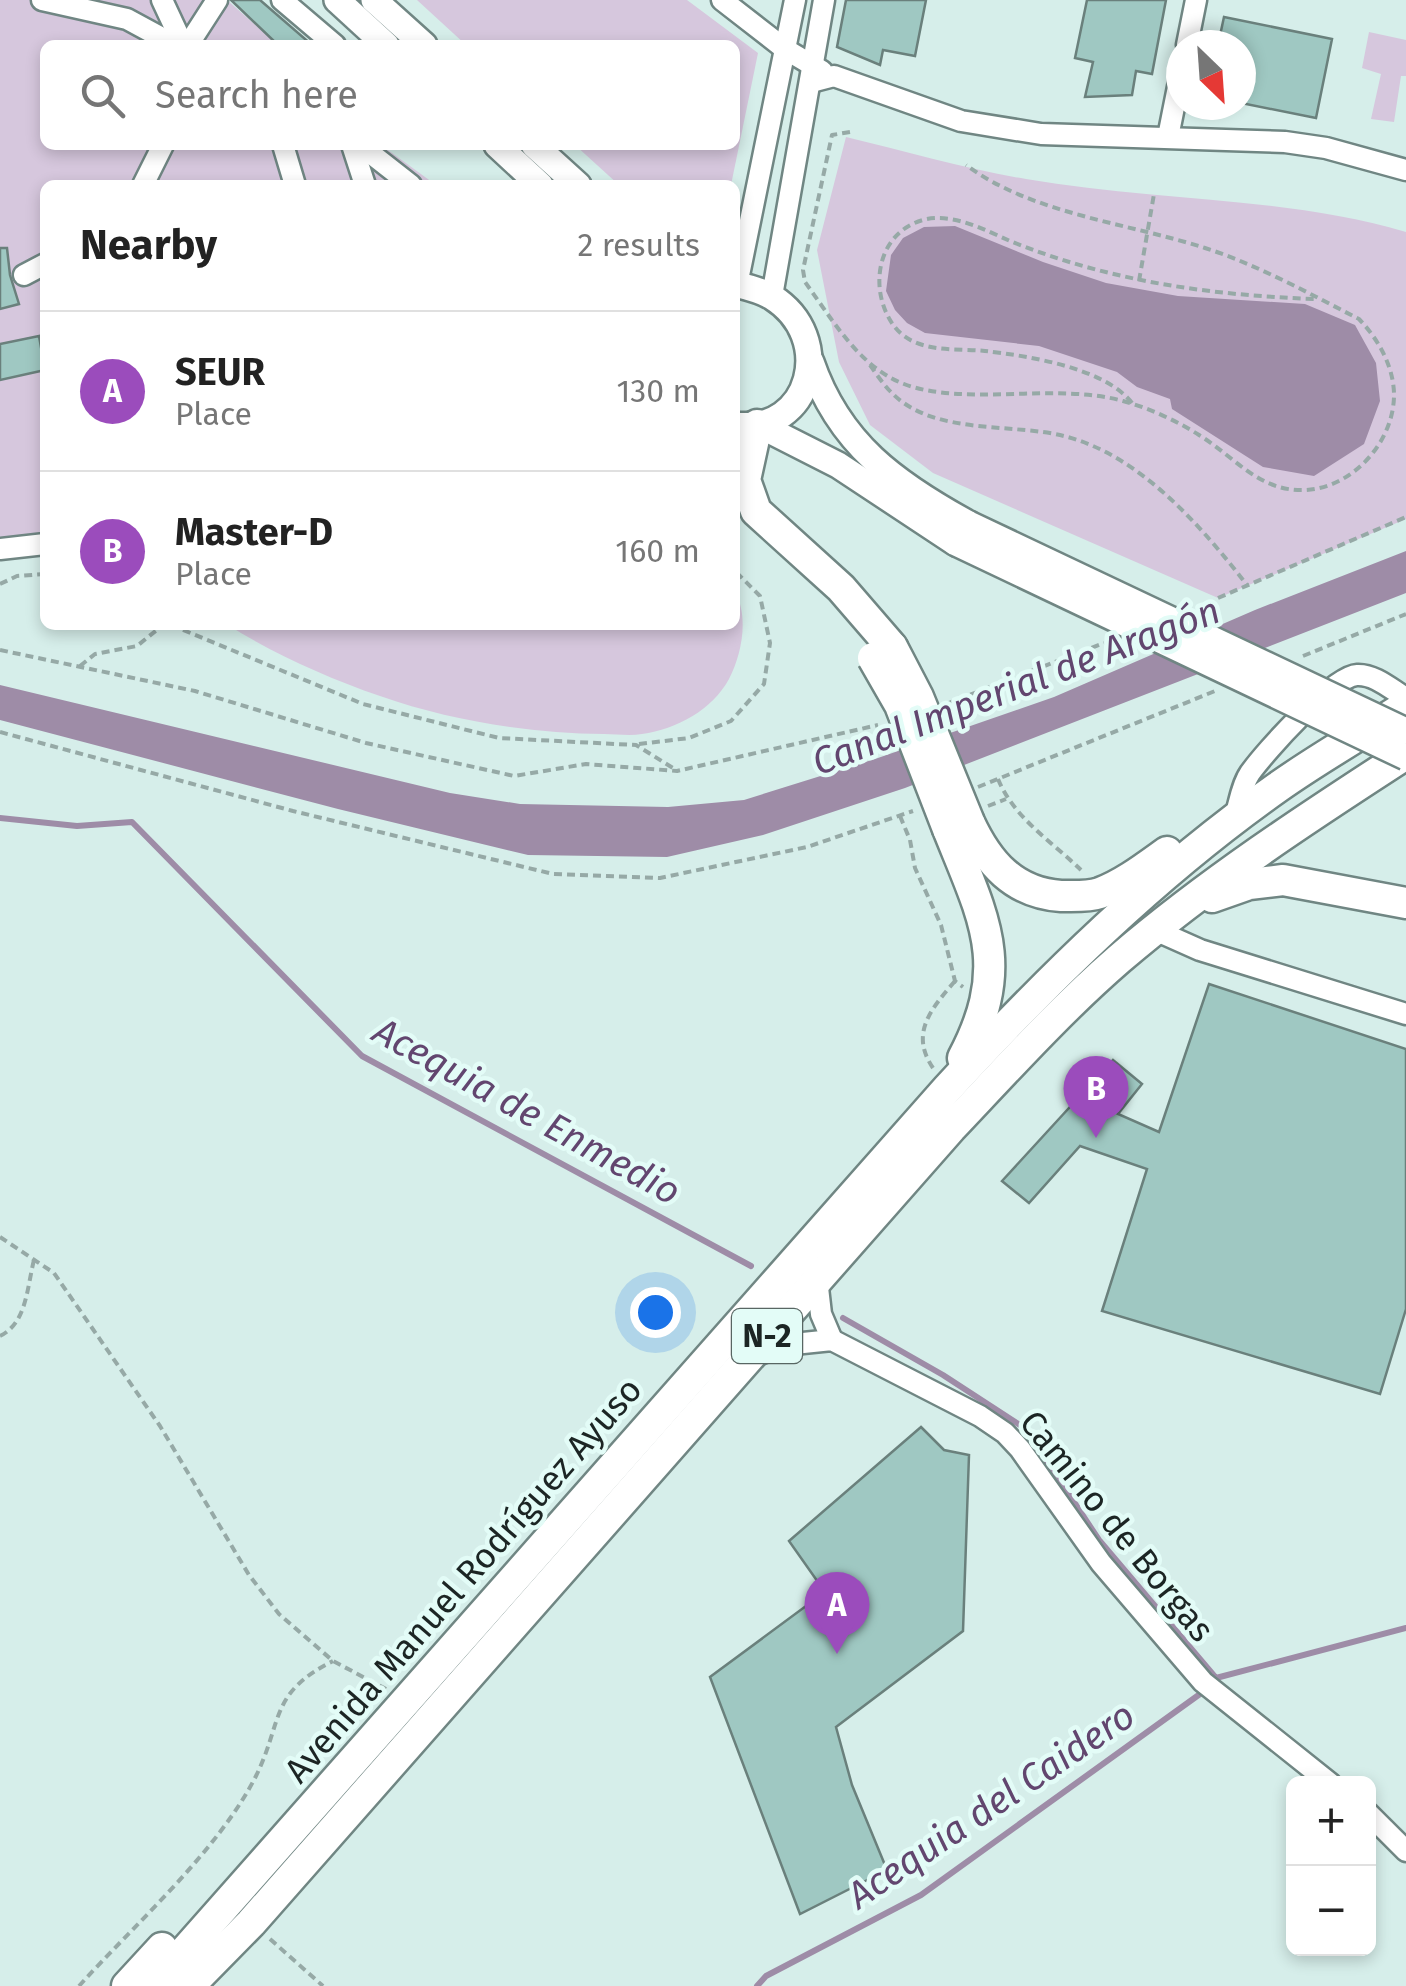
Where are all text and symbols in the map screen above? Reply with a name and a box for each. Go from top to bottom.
north arrow [1166,30,1256,120]
search box [40,40,740,150]
icon: search [75,68,130,123]
text: Search here [155,72,358,118]
text: Nearby [80,220,217,270]
text: 2 results [577,226,700,264]
text: SEUR [175,349,265,395]
text: A [103,372,122,410]
text: 130 m [616,372,700,410]
text: Place [175,395,252,433]
text: Master-D [175,509,333,555]
text: B [103,532,122,570]
text: 160 m [615,532,700,570]
text: Place [175,555,252,593]
water label: Canal Imperial de Aragón [806,587,1226,785]
water label: Acequia de Enmedio [364,1006,689,1215]
pin: B [1064,1056,1128,1138]
your location [630,1287,681,1338]
road number: N-2 [732,1309,802,1363]
street label: Avenida Manuel Rodríguez Ayuso [276,1369,650,1791]
street label: Camino de Borgas [1011,1402,1223,1650]
pin: A [804,1572,870,1654]
water label: Acequia del Caidero [837,1692,1143,1919]
map controls [1286,1776,1376,1956]
button: + [1286,1776,1376,1866]
button: − [1286,1866,1376,1956]

